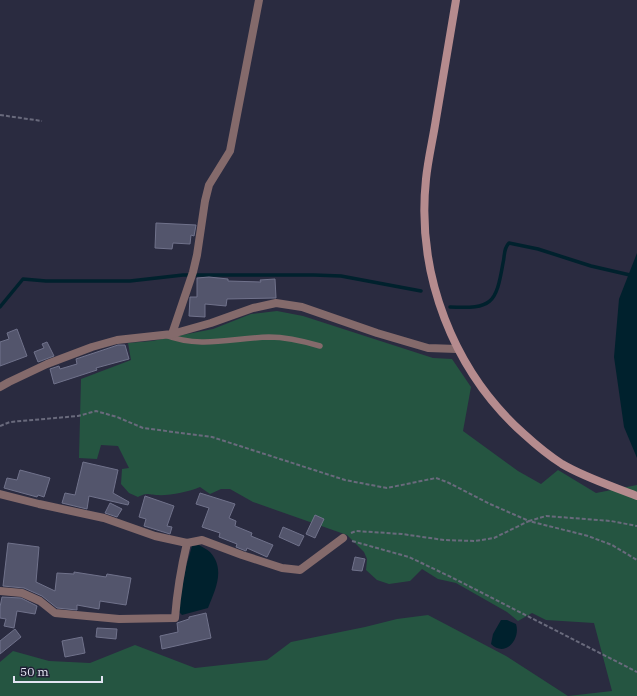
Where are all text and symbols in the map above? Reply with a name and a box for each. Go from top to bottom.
scale bar [14,658,102,684]
text: 50 m [20,664,49,679]

